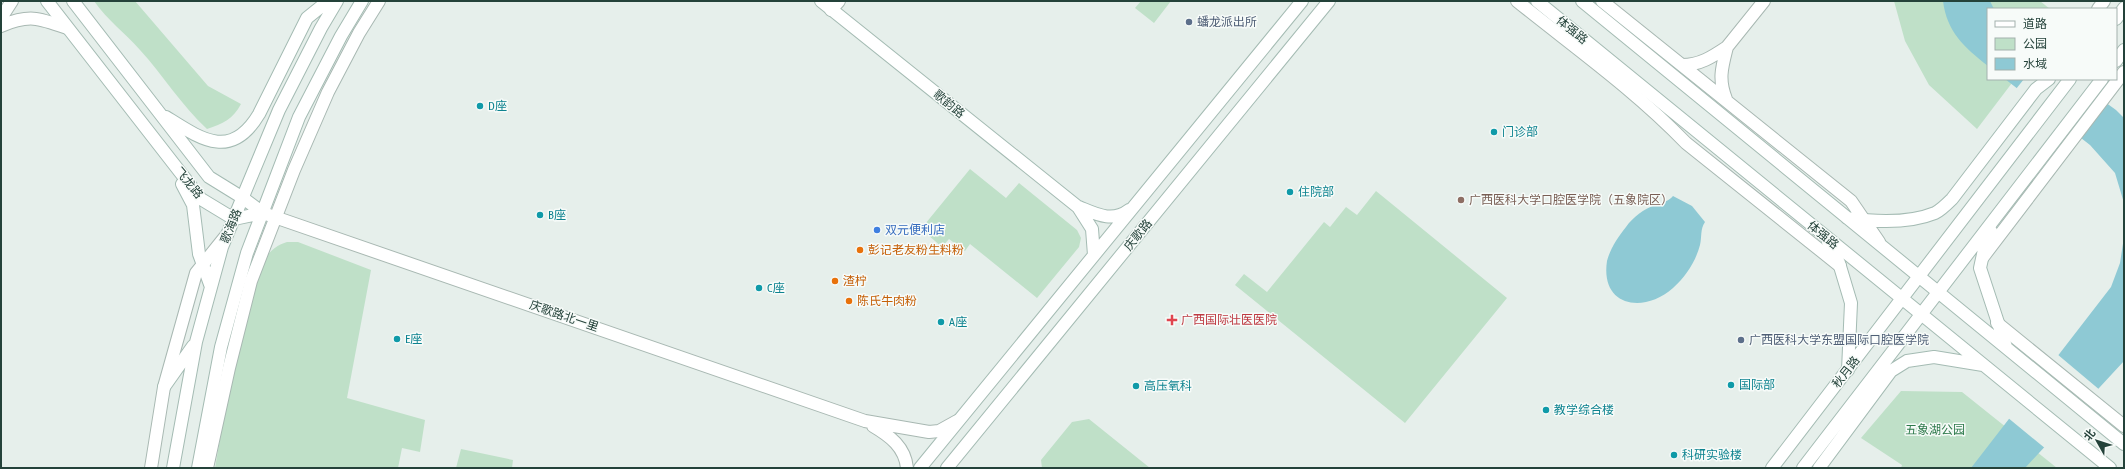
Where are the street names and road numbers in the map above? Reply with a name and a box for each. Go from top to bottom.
street label: 体强路 [1554,13,1590,47]
street label: 歌韵路 [931,87,967,121]
street label: 飞龙路 [172,165,206,201]
street label: 歌海路 [218,207,244,245]
street label: 庆歌路 [1121,217,1155,253]
street label: 体强路 [1805,218,1841,252]
street label: 庆歌路北一里 [528,298,600,334]
street label: 秋月路 [1829,354,1863,390]

